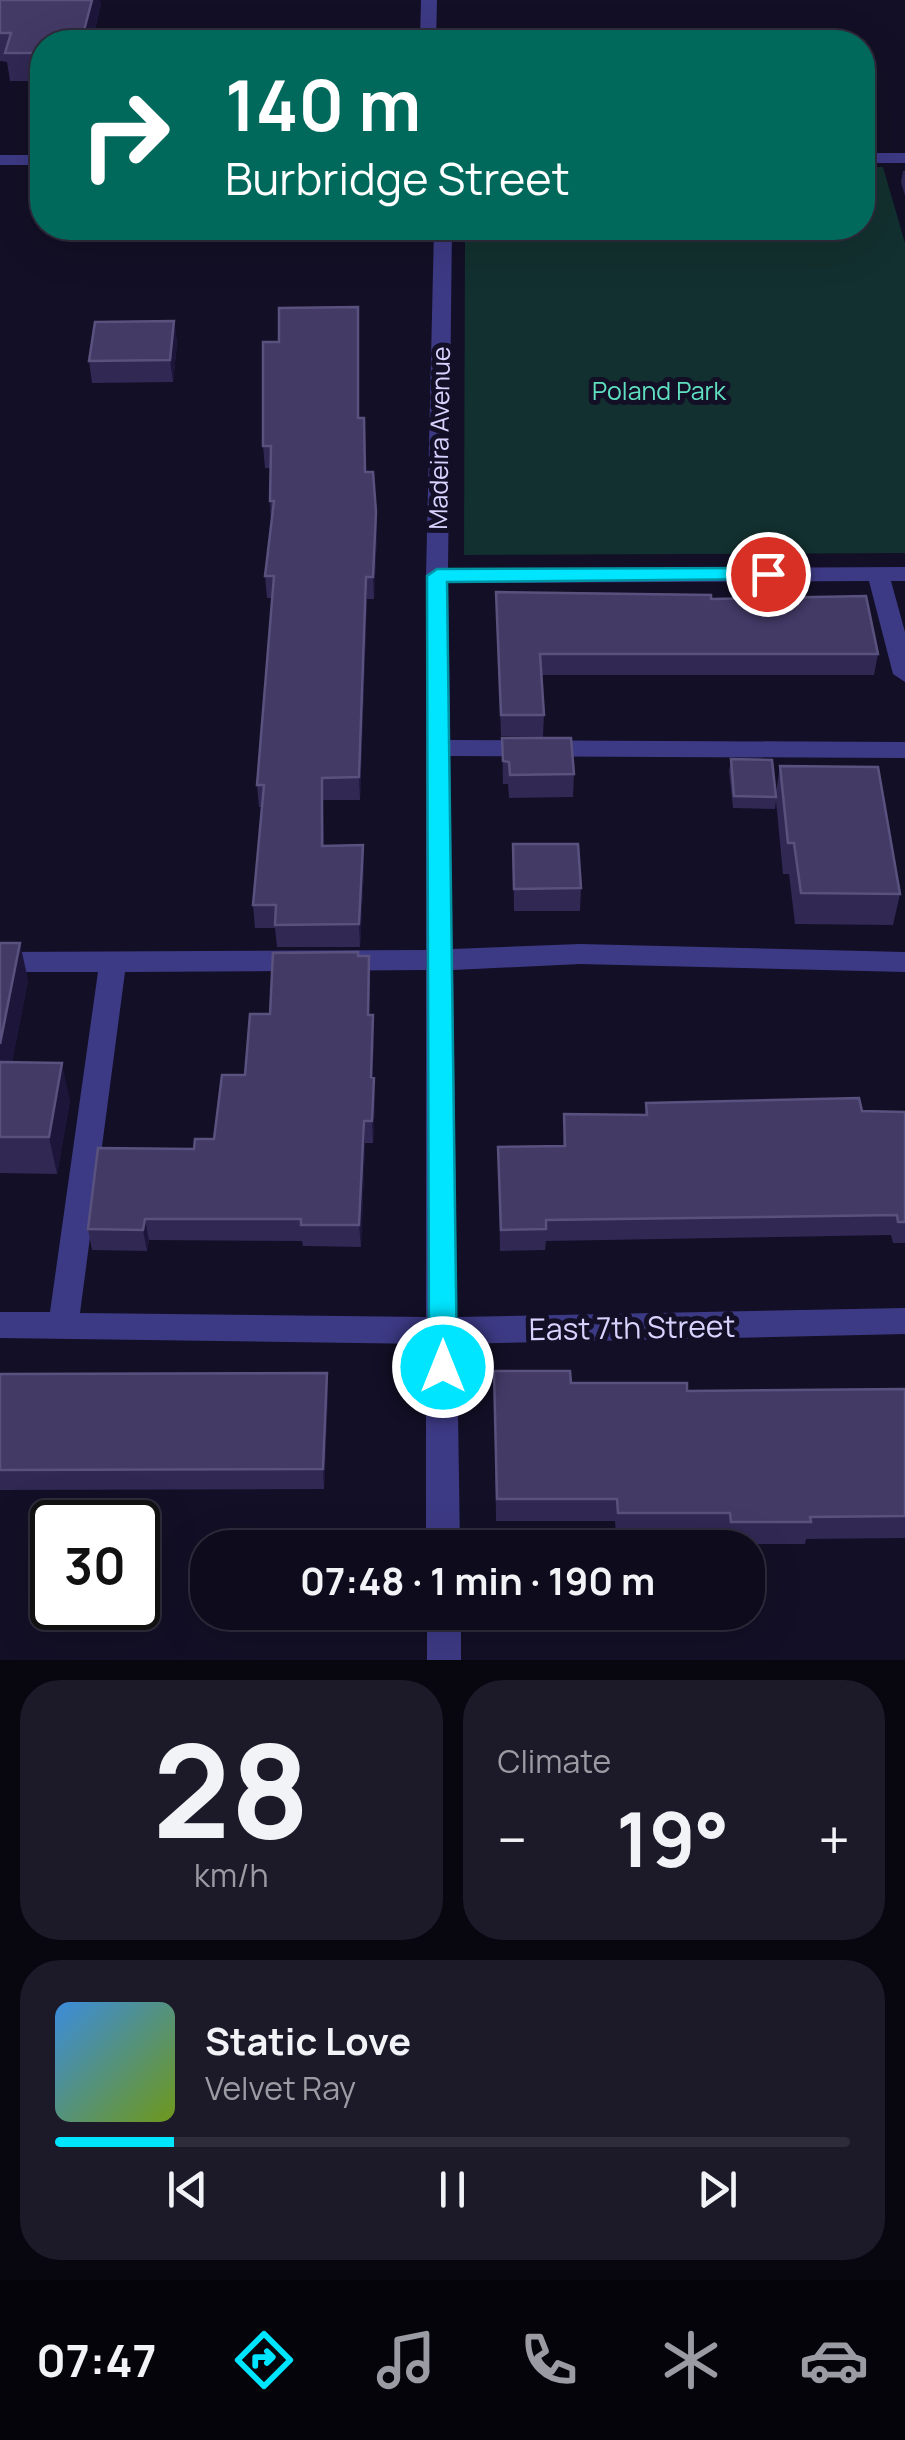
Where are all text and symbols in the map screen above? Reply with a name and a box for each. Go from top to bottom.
text: 140 m [225,56,421,152]
icon: right [60,70,190,200]
text: Burbridge Street [225,147,570,209]
street label: Madeira Avenue [420,346,458,530]
park label: Poland Park [592,373,727,408]
pin [726,532,811,617]
icon: arrive [741,547,796,602]
street label: East 7th Street [528,1305,736,1349]
position arrow [391,1315,495,1419]
speed limit sign: 30 [30,1500,160,1630]
text: 07:48 · 1 min · 190 m [300,1554,655,1606]
text: 28 [153,1699,310,1877]
text: Climate [498,1739,611,1783]
text: 19° [616,1787,729,1890]
text: − [498,1801,527,1877]
text: + [818,1801,850,1877]
text: km/h [194,1853,268,1897]
text: Static Love [205,2014,411,2066]
text: Velvet Ray [205,2066,356,2110]
icon: previous [160,2162,215,2217]
icon: pause [425,2162,480,2217]
icon: next [690,2162,745,2217]
icon: directions [229,2325,299,2395]
icon: music [371,2325,441,2395]
icon: phone [514,2325,584,2395]
icon: climate [656,2325,726,2395]
icon: car [799,2325,869,2395]
text: 07:47 [36,2329,157,2391]

